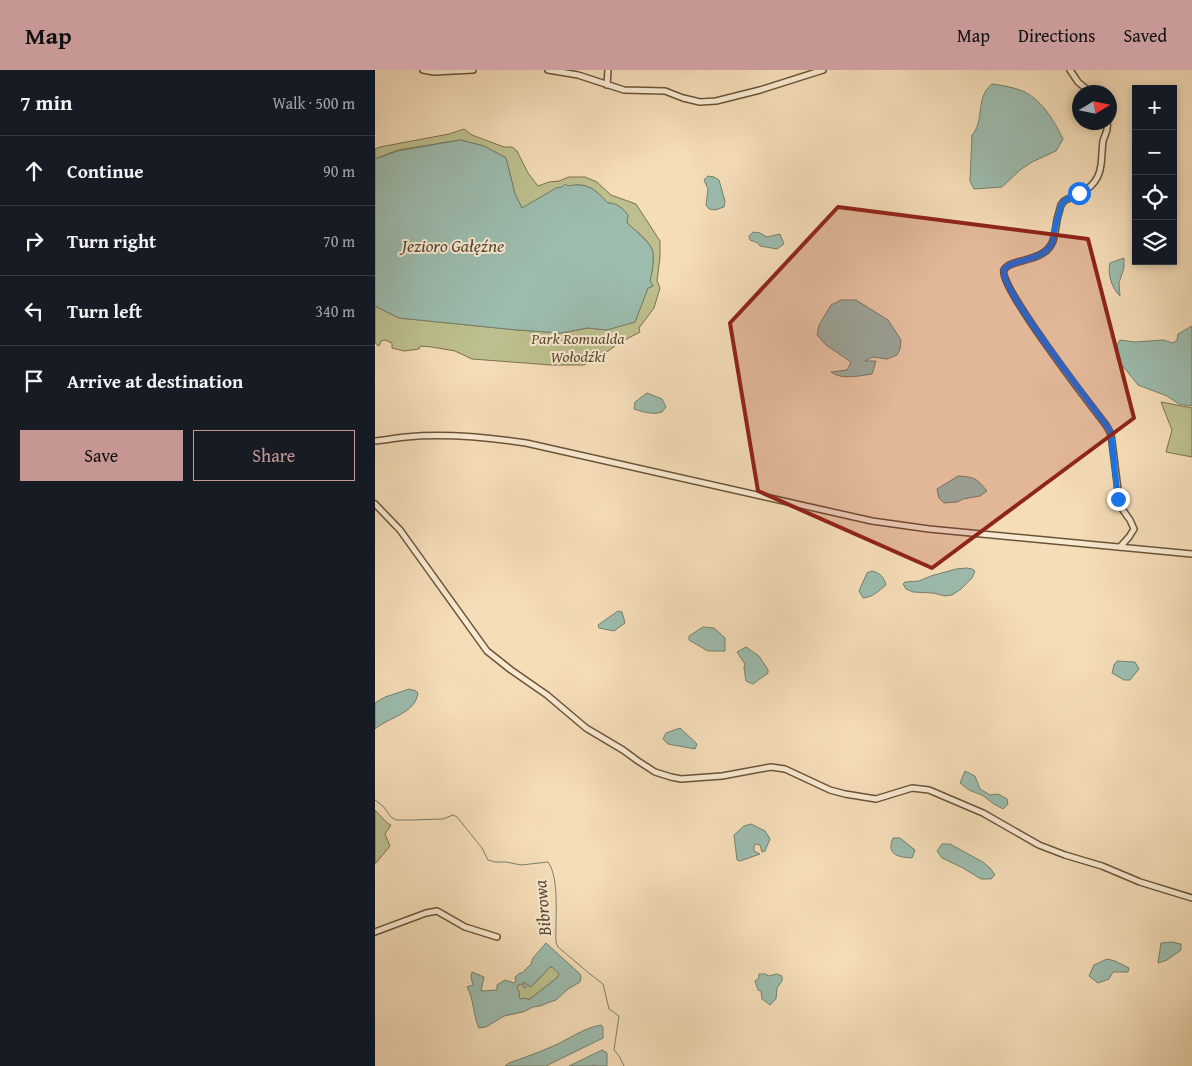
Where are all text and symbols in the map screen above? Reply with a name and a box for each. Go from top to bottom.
text: Map [25,18,72,53]
text: Map [957,22,990,49]
text: Directions [1018,22,1095,49]
text: Saved [1123,22,1167,49]
north arrow [1072,85,1117,130]
map controls [1132,85,1177,265]
button: + [1132,85,1177,130]
text: 7 min [20,87,72,118]
text: Walk · 500 m [272,91,355,115]
button: − [1132,130,1177,175]
icon: ahead [20,157,48,185]
text: Continue [67,157,144,185]
text: 90 m [323,159,355,183]
button: locate [1132,175,1177,220]
route start [1068,182,1091,205]
button: layers [1132,220,1177,265]
icon: right [20,227,48,255]
text: Turn right [67,227,156,255]
text: 70 m [323,229,355,253]
water label: Jezioro Gałęźne [399,232,504,259]
icon: left [20,297,48,325]
text: Turn left [67,297,142,325]
text: 340 m [315,299,355,323]
park label: Park Romualda Wołodźki [530,326,625,368]
icon: arrive [20,367,48,395]
text: Arrive at destination [67,367,243,395]
button: Save [20,430,183,481]
button: Share [193,430,355,481]
route end [1107,488,1130,511]
water label: Bibrowa [526,878,558,938]

